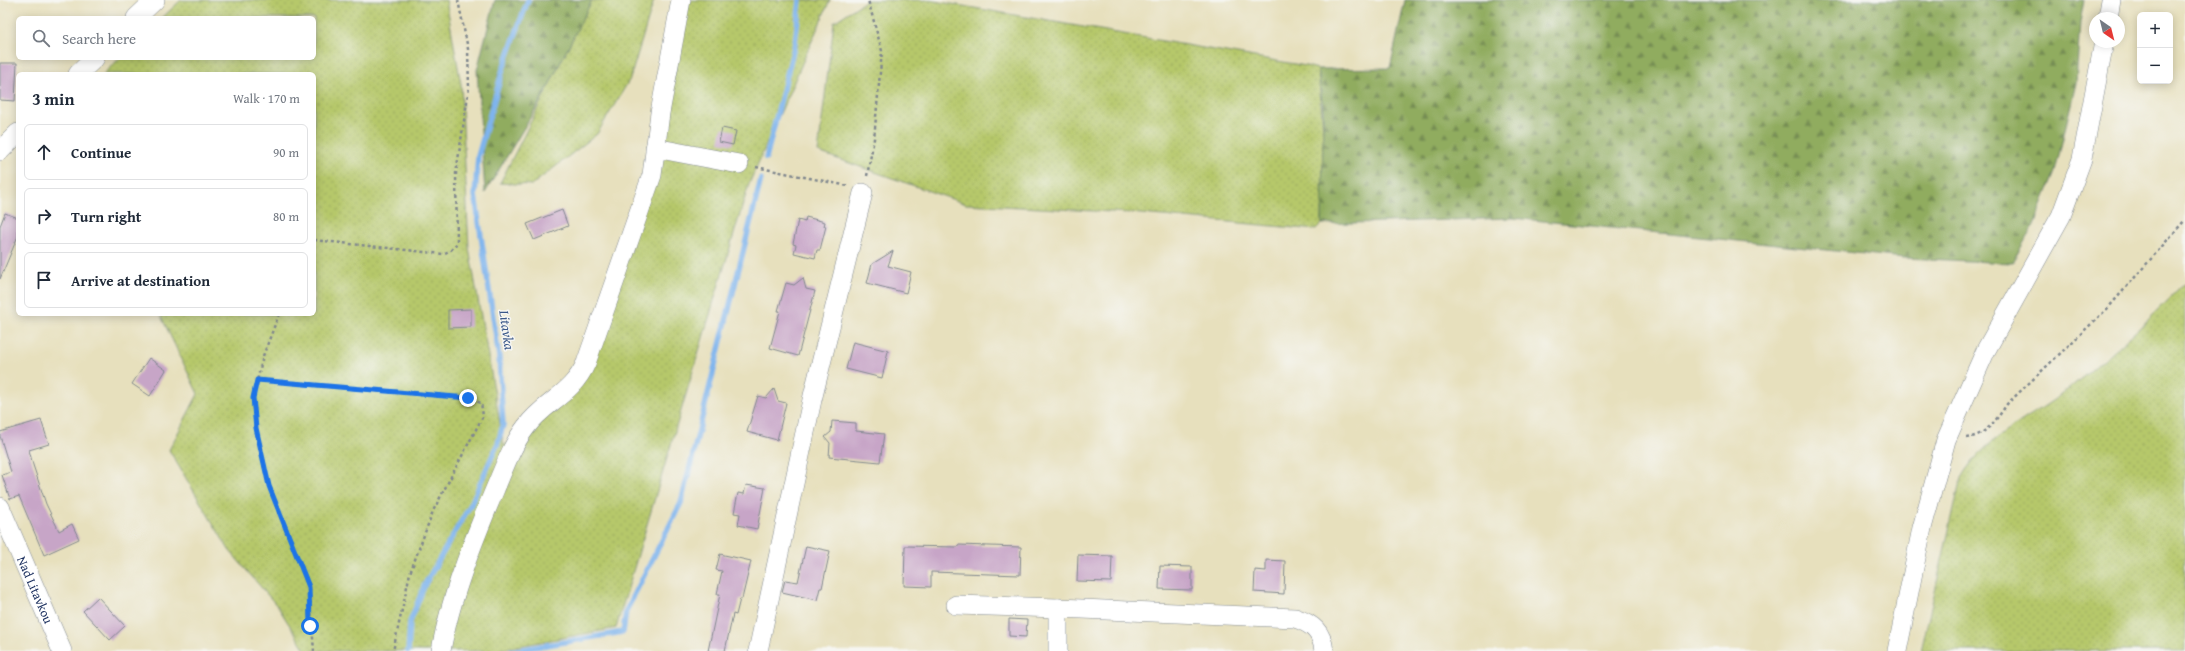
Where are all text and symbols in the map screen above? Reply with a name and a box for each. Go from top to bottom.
north arrow [2089,12,2125,48]
map controls [2137,12,2173,84]
button: + [2137,12,2173,48]
search box [16,16,316,60]
icon: search [30,27,52,49]
text: Search here [62,28,136,49]
button: − [2137,48,2173,84]
text: 3 min [32,86,74,111]
text: Walk · 170 m [233,89,300,108]
icon: ahead [33,141,55,163]
text: Continue [71,142,132,163]
text: 90 m [273,143,299,162]
icon: right [33,205,55,227]
text: Turn right [71,206,142,227]
text: 80 m [273,207,299,226]
icon: arrive [33,269,55,291]
text: Arrive at destination [71,270,210,291]
water label: Litavka [494,308,520,352]
route end [459,389,477,407]
street label: Nad Litavkou [13,553,58,626]
route start [301,617,319,635]

